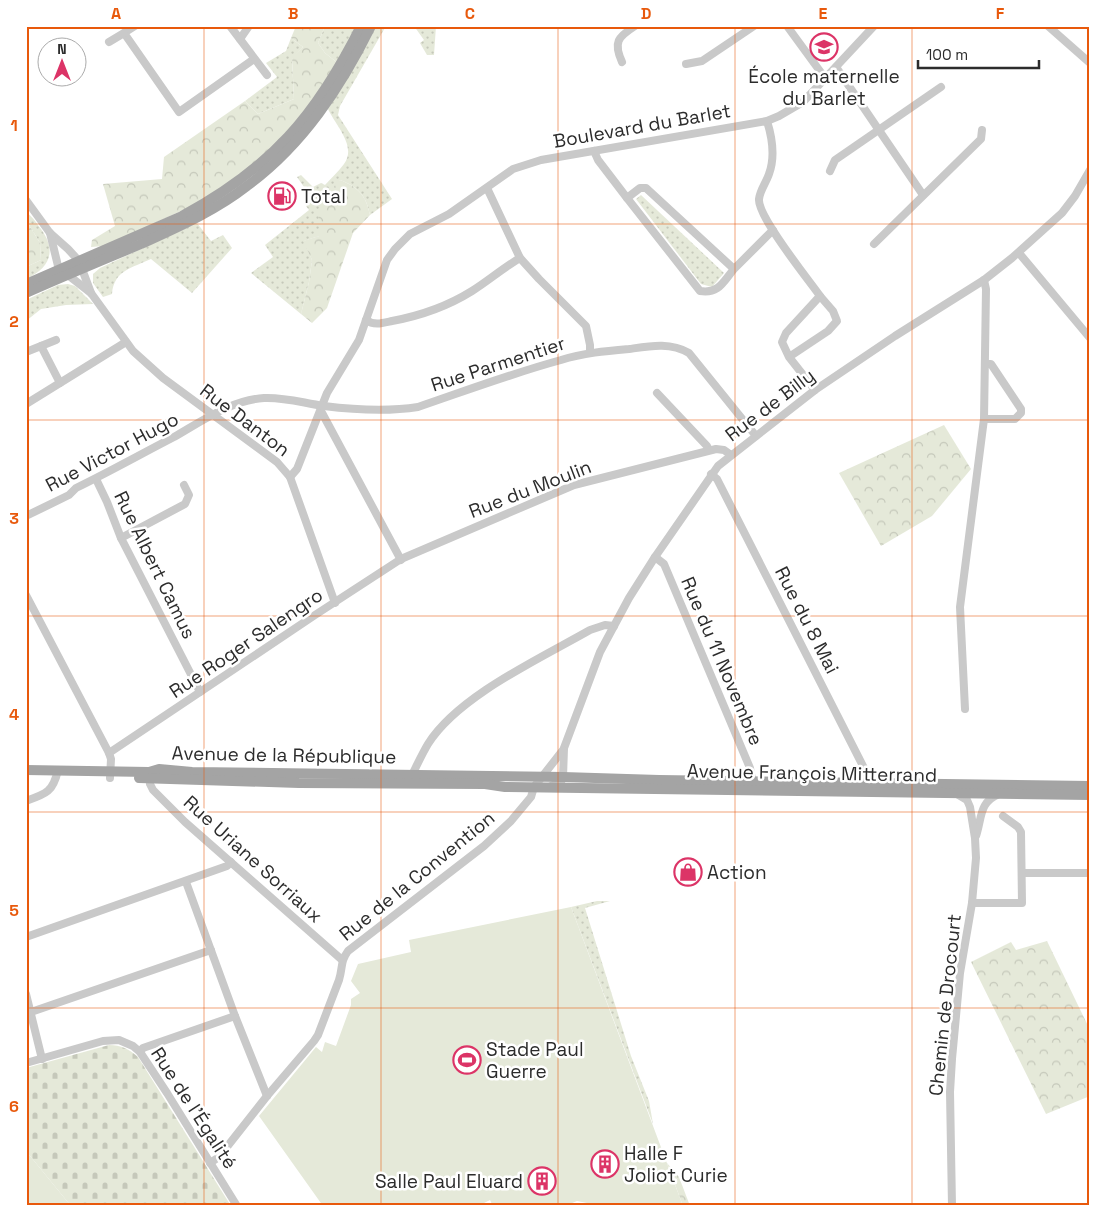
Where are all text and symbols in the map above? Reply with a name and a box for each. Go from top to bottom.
text: A [111,3,121,24]
text: B [288,3,298,24]
text: C [465,3,475,24]
text: D [641,3,651,24]
text: E [819,3,828,24]
text: F [996,3,1005,24]
school or university icon: École maternelle du Barlet [809,32,839,62]
north arrow [38,38,88,88]
scale bar [918,38,1040,70]
text: N [57,40,67,58]
text: 100 m [926,45,968,64]
place label: École maternelle du Barlet [748,64,900,111]
street label: Boulevard du Barlet [551,98,733,154]
text: 1 [10,115,18,136]
fuel station icon: Total [267,181,297,211]
place label: Total [301,184,346,209]
text: 2 [9,311,19,332]
street label: Rue Parmentier [428,331,568,397]
street label: Rue de Billy [720,363,820,447]
street label: Rue Danton [195,378,295,462]
street label: Rue Victor Hugo [41,406,183,498]
street label: Rue du Moulin [465,454,595,524]
street label: Rue Albert Camus [108,487,202,643]
text: 3 [9,508,19,529]
street label: Rue du 8 Mai [769,562,845,678]
street label: Rue du 11 Novembre [675,573,769,749]
street label: Rue Roger Salengro [164,582,328,704]
text: 4 [9,704,19,725]
street label: Avenue de la République [172,741,396,769]
street label: Avenue François Mitterrand [687,758,937,788]
street label: Rue Uriane Sorriaux [178,790,328,928]
street label: Rue de la Convention [334,806,500,946]
shop icon: Action [673,857,703,887]
place label: Action [707,860,767,885]
text: 5 [9,900,19,921]
street label: Chemin de Drocourt [923,913,967,1097]
place label: Stade Paul Guerre [486,1037,584,1084]
street label: Rue de l'Égalité [145,1042,243,1174]
sports icon: Stade Paul Guerre [452,1045,482,1075]
text: 6 [9,1096,19,1117]
place label: Halle F Joliot Curie [624,1141,728,1188]
building icon: Halle F Joliot Curie [590,1149,620,1179]
building icon: Salle Paul Eluard [527,1166,557,1196]
place label: Salle Paul Eluard [375,1169,523,1194]

